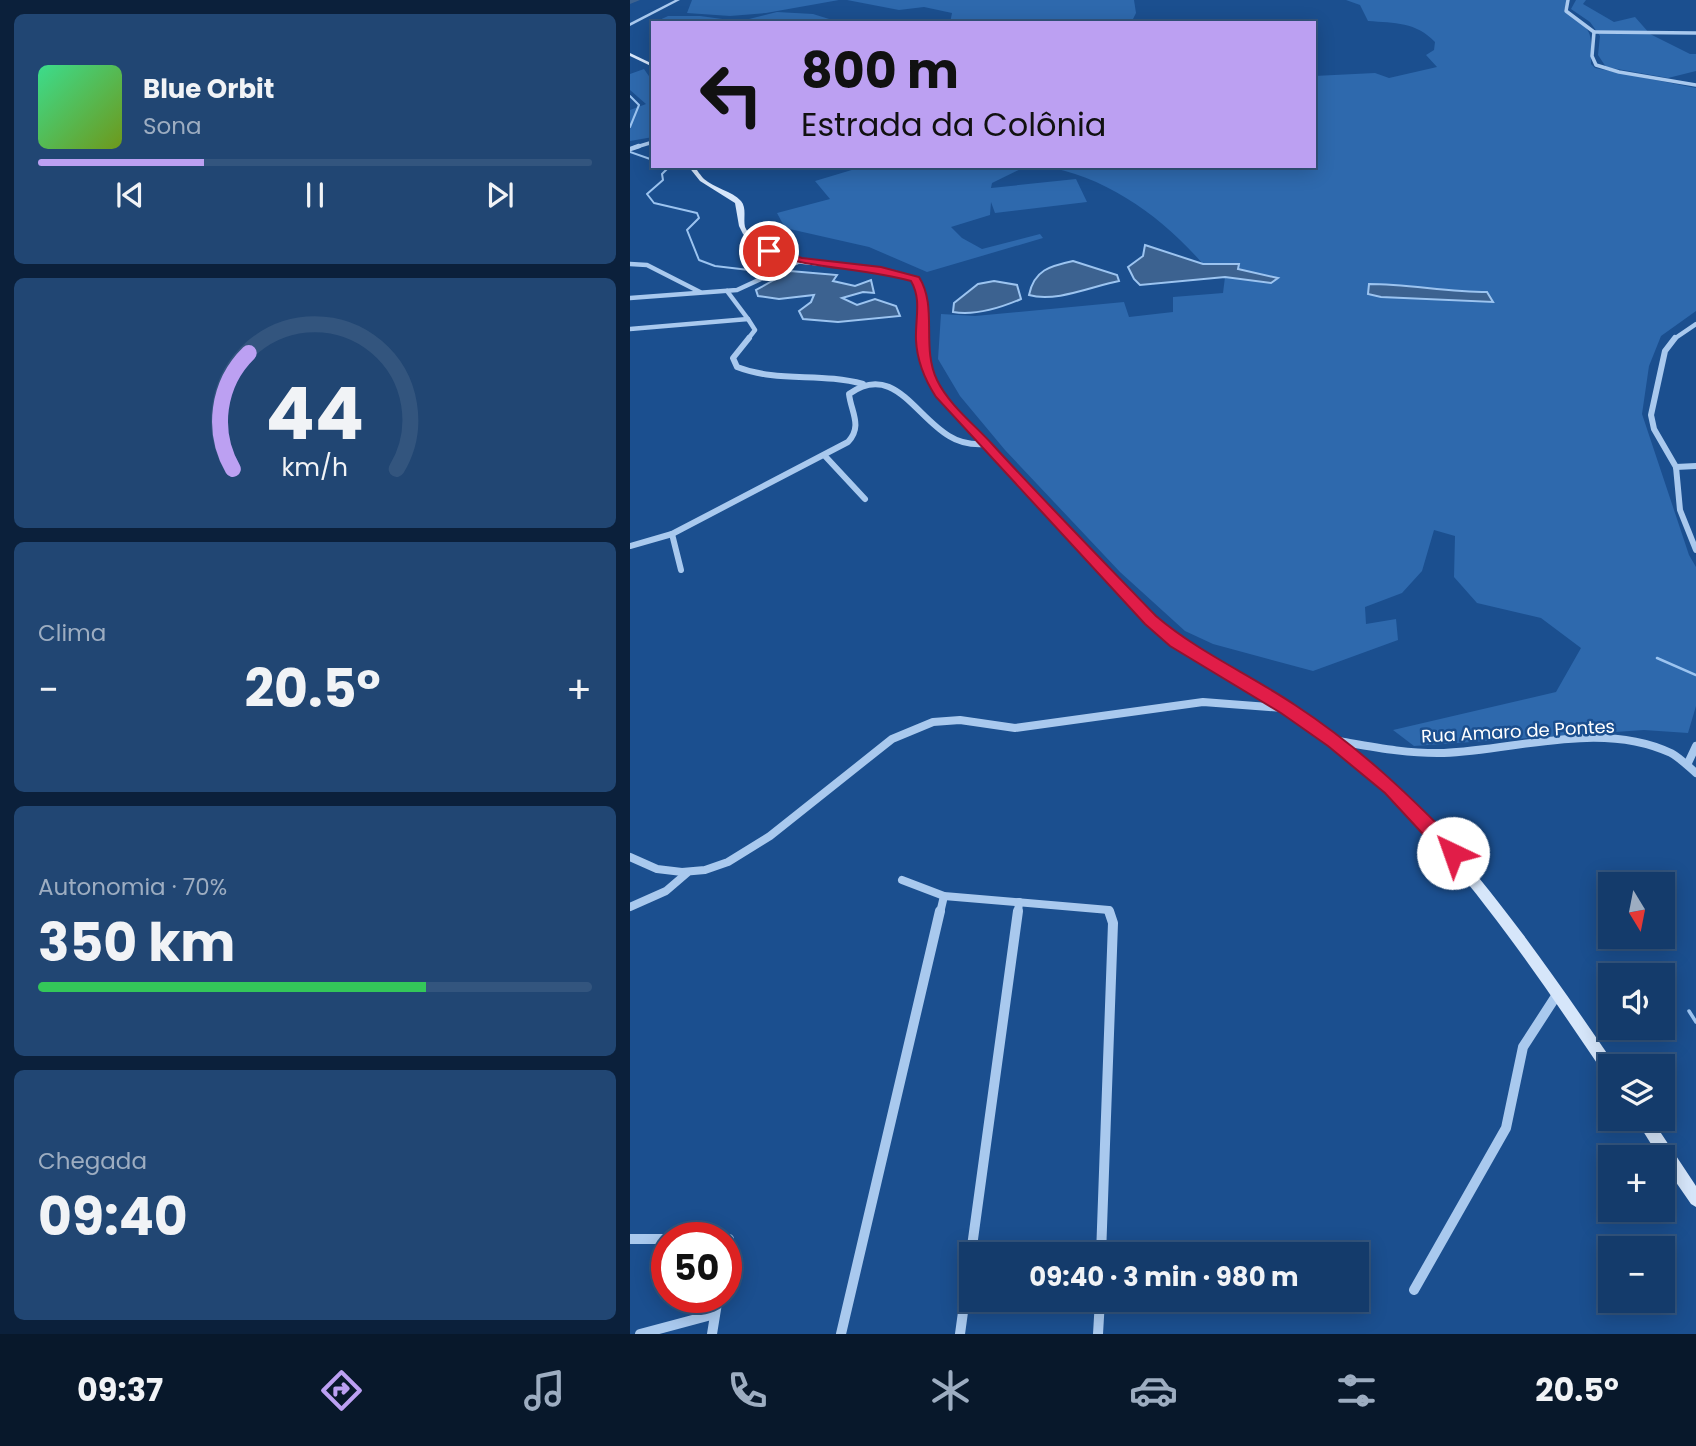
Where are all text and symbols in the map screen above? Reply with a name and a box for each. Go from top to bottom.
text: 800 m [801,37,959,105]
icon: left [686,49,777,140]
text: Blue Orbit [143,71,274,107]
text: Estrada da Colônia [801,102,1106,147]
text: Sona [143,110,202,142]
icon: previous [111,176,149,214]
icon: pause [296,176,334,214]
icon: next [481,176,519,214]
pin [739,221,799,281]
icon: arrive [750,232,788,270]
text: 44 [266,363,364,464]
text: km/h [282,450,348,485]
text: Clima [38,617,106,649]
text: 20.5° [244,652,381,725]
text: − [38,663,59,716]
text: + [566,663,592,716]
street label: Rua Amaro de Pontes [1420,713,1616,749]
position arrow [1416,816,1490,890]
text: Autonomia · 70% [38,871,227,903]
north arrow [1598,872,1675,948]
map controls [1598,872,1675,1313]
text: 350 km [38,906,235,979]
button: sound [1598,963,1675,1040]
button: layers [1598,1054,1675,1131]
text: Chegada [38,1145,147,1177]
button: + [1598,1145,1675,1222]
text: 09:40 [38,1180,188,1253]
speed limit sign: 50 [651,1222,742,1313]
button: − [1598,1236,1675,1313]
text: 09:40 · 3 min · 980 m [1029,1259,1299,1295]
icon: directions [317,1366,366,1415]
icon: music [520,1366,569,1415]
icon: phone [723,1366,772,1415]
icon: climate [926,1366,975,1415]
icon: car [1129,1366,1178,1415]
icon: filters [1332,1366,1381,1415]
text: 09:37 [77,1367,163,1412]
text: 20.5° [1535,1367,1619,1412]

